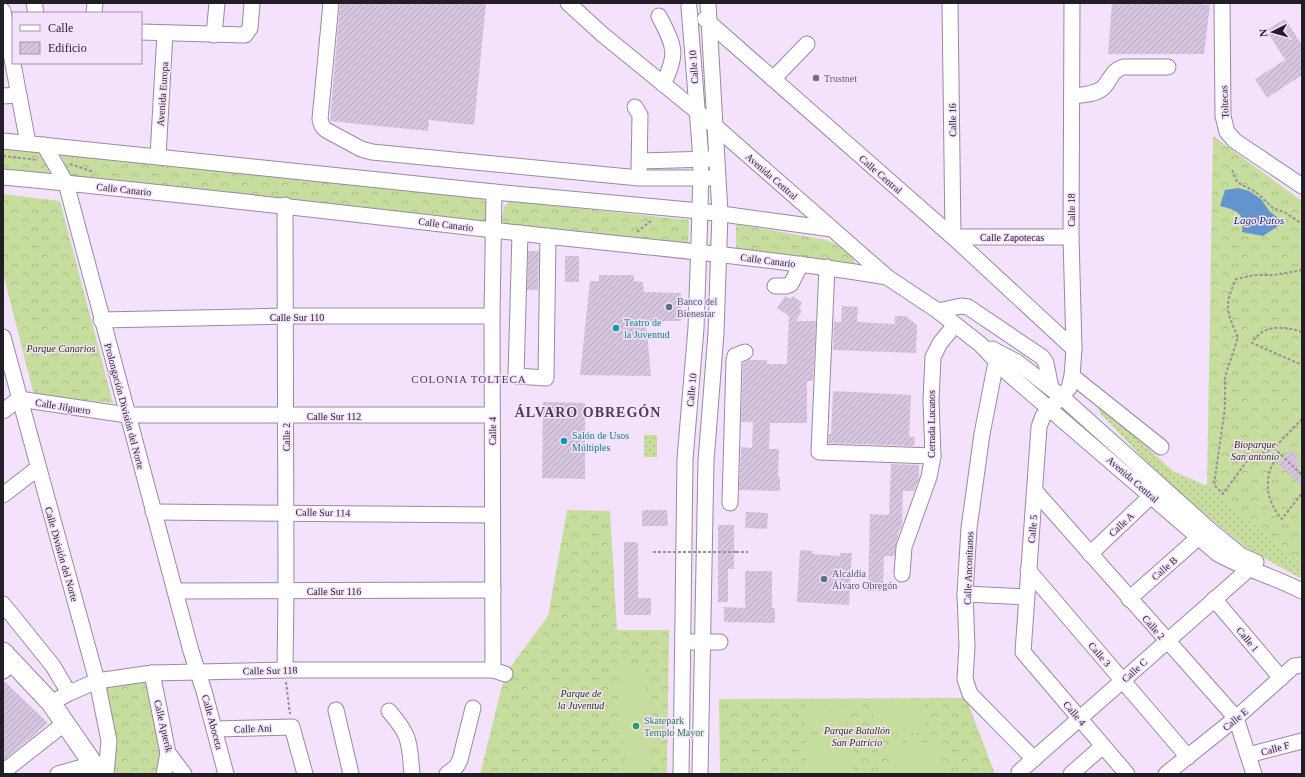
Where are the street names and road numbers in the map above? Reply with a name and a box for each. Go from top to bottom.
street label: Calle 10 [687,50,700,84]
street label: Avenida Europa [155,61,170,127]
street label: Toltecas [1218,85,1231,119]
street label: Calle 16 [947,103,958,137]
street label: Avenida Central [744,151,800,202]
street label: Calle Central [857,153,904,196]
street label: Calle Canario [96,181,152,198]
street label: Calle 18 [1066,193,1077,227]
street label: Calle Canario [418,216,474,233]
street label: Calle Zapotecas [980,232,1044,243]
street label: Calle Canario [740,252,796,269]
street label: Calle Sur 110 [270,312,324,323]
street label: Prolongación División del Norte [102,342,147,471]
street label: Calle 10 [685,373,698,407]
street label: Cerrada Lucanos [926,390,937,458]
street label: Calle Jilguero [34,397,91,416]
street label: Calle Sur 112 [307,411,361,422]
street label: Calle 4 [487,417,498,445]
street label: Calle 2 [281,423,292,451]
street label: Avenida Central [1105,454,1161,505]
street label: Calle División del Norte [43,505,80,603]
street label: Calle Sur 114 [296,507,350,518]
street label: Calle A [1107,509,1137,539]
street label: Calle 5 [1026,514,1039,544]
street label: Calle Anconitanos [962,531,975,605]
street label: Calle B [1149,554,1180,582]
street label: Calle Sur 116 [307,586,361,597]
street label: Calle 2 [1140,613,1167,642]
street label: Calle 1 [1234,625,1261,654]
street label: Calle 3 [1086,640,1113,669]
street label: Calle C [1119,656,1150,685]
street label: Calle Sur 118 [243,665,297,676]
street label: Calle Aboceta [200,693,225,751]
street label: Calle Apterik [152,699,175,753]
street label: Calle 4 [1061,699,1088,728]
street label: Calle E [1220,706,1250,733]
street label: Calle Ani [234,722,272,735]
street label: Calle F [1260,739,1291,758]

